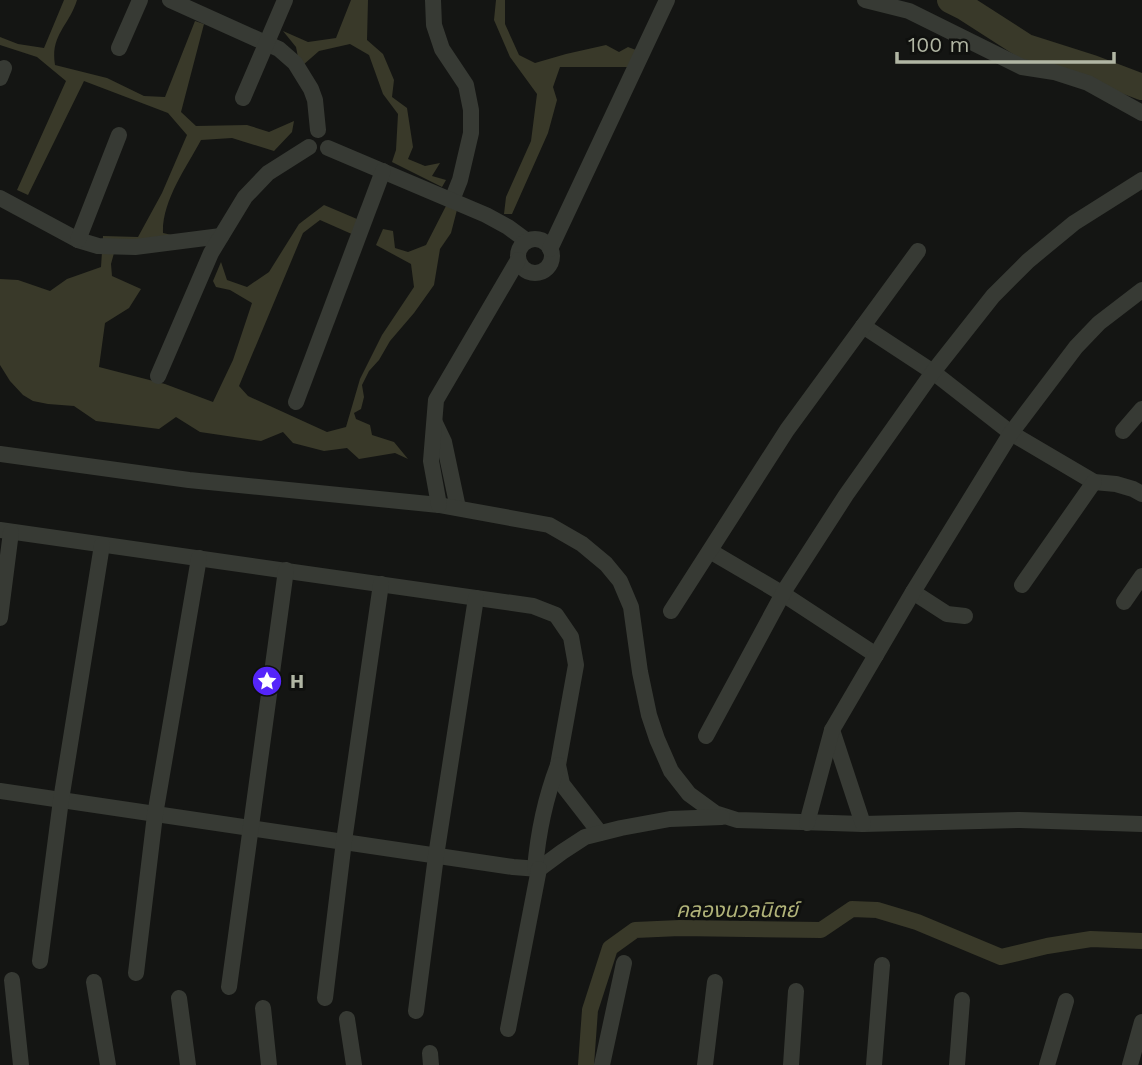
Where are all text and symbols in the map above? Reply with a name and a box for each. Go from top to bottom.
scale bar [897,21,1114,65]
text: 100 m [908,32,970,57]
place icon: H [250,664,284,698]
place label: H [290,670,304,693]
water label: คลองนวลนิตย์ [676,897,802,922]

